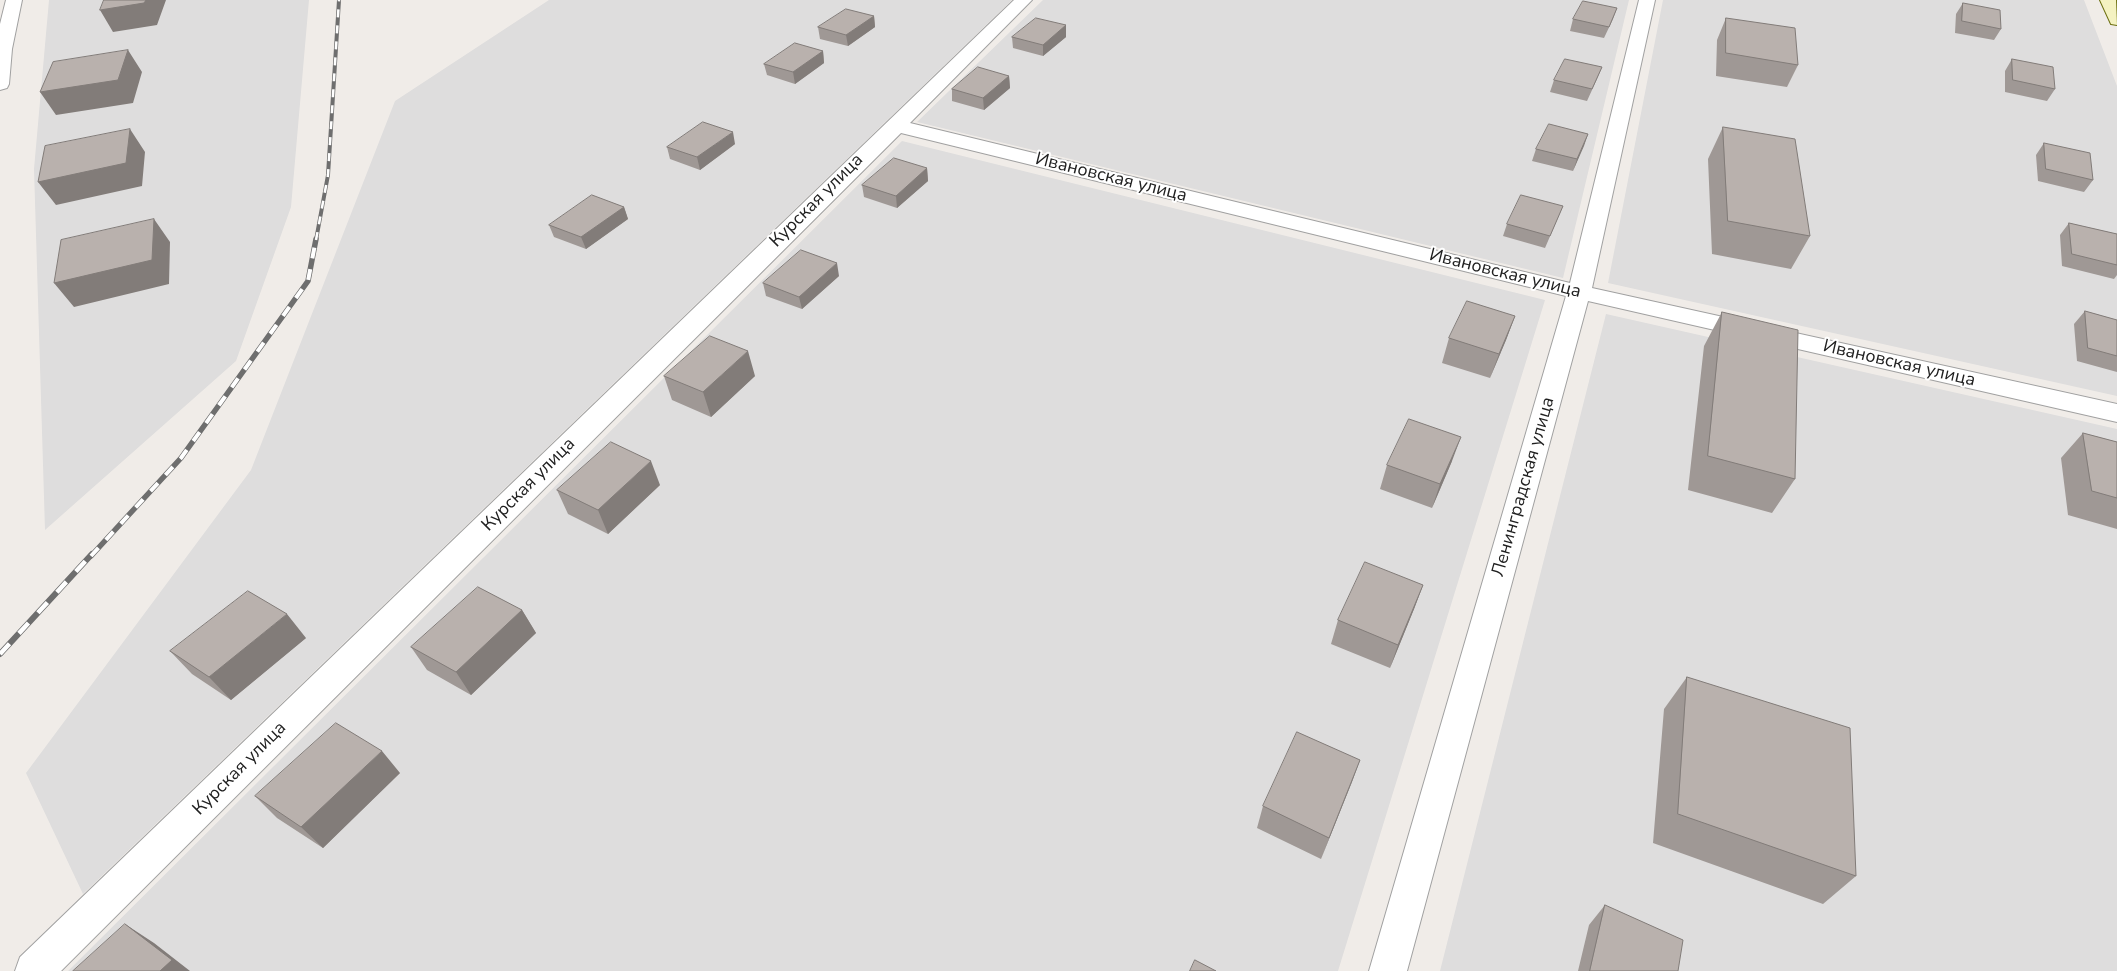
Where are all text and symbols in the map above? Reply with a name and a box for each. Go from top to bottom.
street label: Ивановская улица [1033,149,1189,207]
street label: Курская улица [766,150,868,252]
street label: Ивановская улица [1427,245,1583,303]
street label: Ивановская улица [1821,336,1977,392]
street label: Ленинградская улица [1488,395,1560,579]
street label: Курская улица [478,434,580,536]
street label: Курская улица [189,718,291,820]

